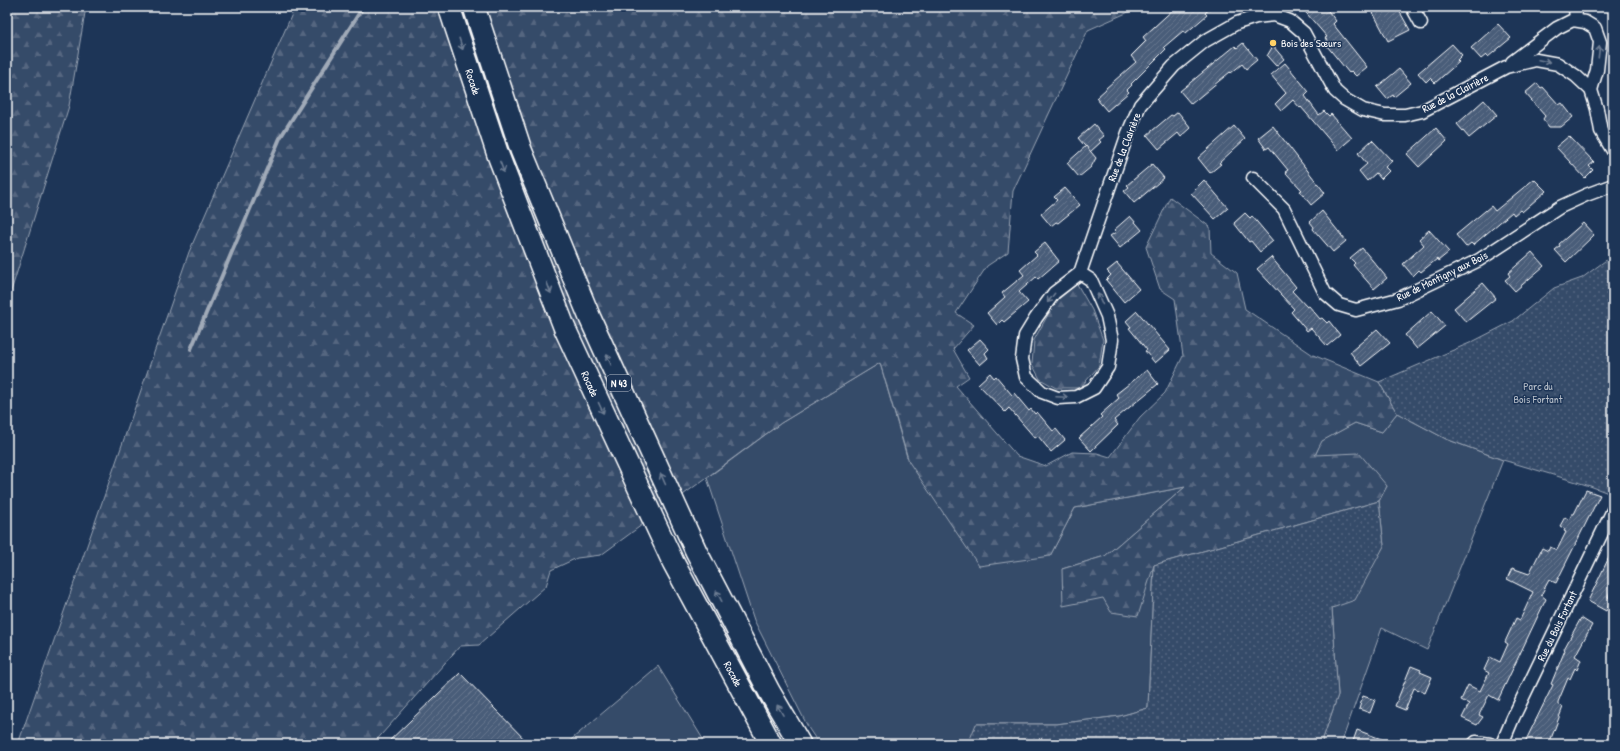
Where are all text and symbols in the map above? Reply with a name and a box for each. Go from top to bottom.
place label: Bois des Sœurs [1281,36,1341,50]
one-way arrow [458,37,465,50]
marker: Bois des Sœurs [1268,38,1278,48]
one-way arrow [1595,46,1603,59]
one-way arrow [1537,58,1550,66]
street label: Rocade [462,67,484,97]
street label: Rue de la Clairière [1419,70,1491,116]
street label: Rue de la Clairière [1104,110,1144,183]
one-way arrow [499,161,507,173]
street label: Rue de Montigny aux Bois [1394,248,1490,304]
one-way arrow [546,282,554,294]
one-way arrow [1046,293,1055,304]
one-way arrow [1096,293,1103,305]
one-way arrow [605,355,612,367]
street label: Rocade [578,369,602,400]
road number: N 43 [607,375,631,391]
park label: Parc du Bois Fortant [1514,379,1563,406]
one-way arrow [1055,394,1068,401]
one-way arrow [598,401,605,413]
one-way arrow [659,473,666,485]
street label: Rue du Bois Fortant [1534,588,1580,663]
one-way arrow [715,590,722,602]
street label: Rocade [721,659,746,690]
one-way arrow [776,704,784,716]

